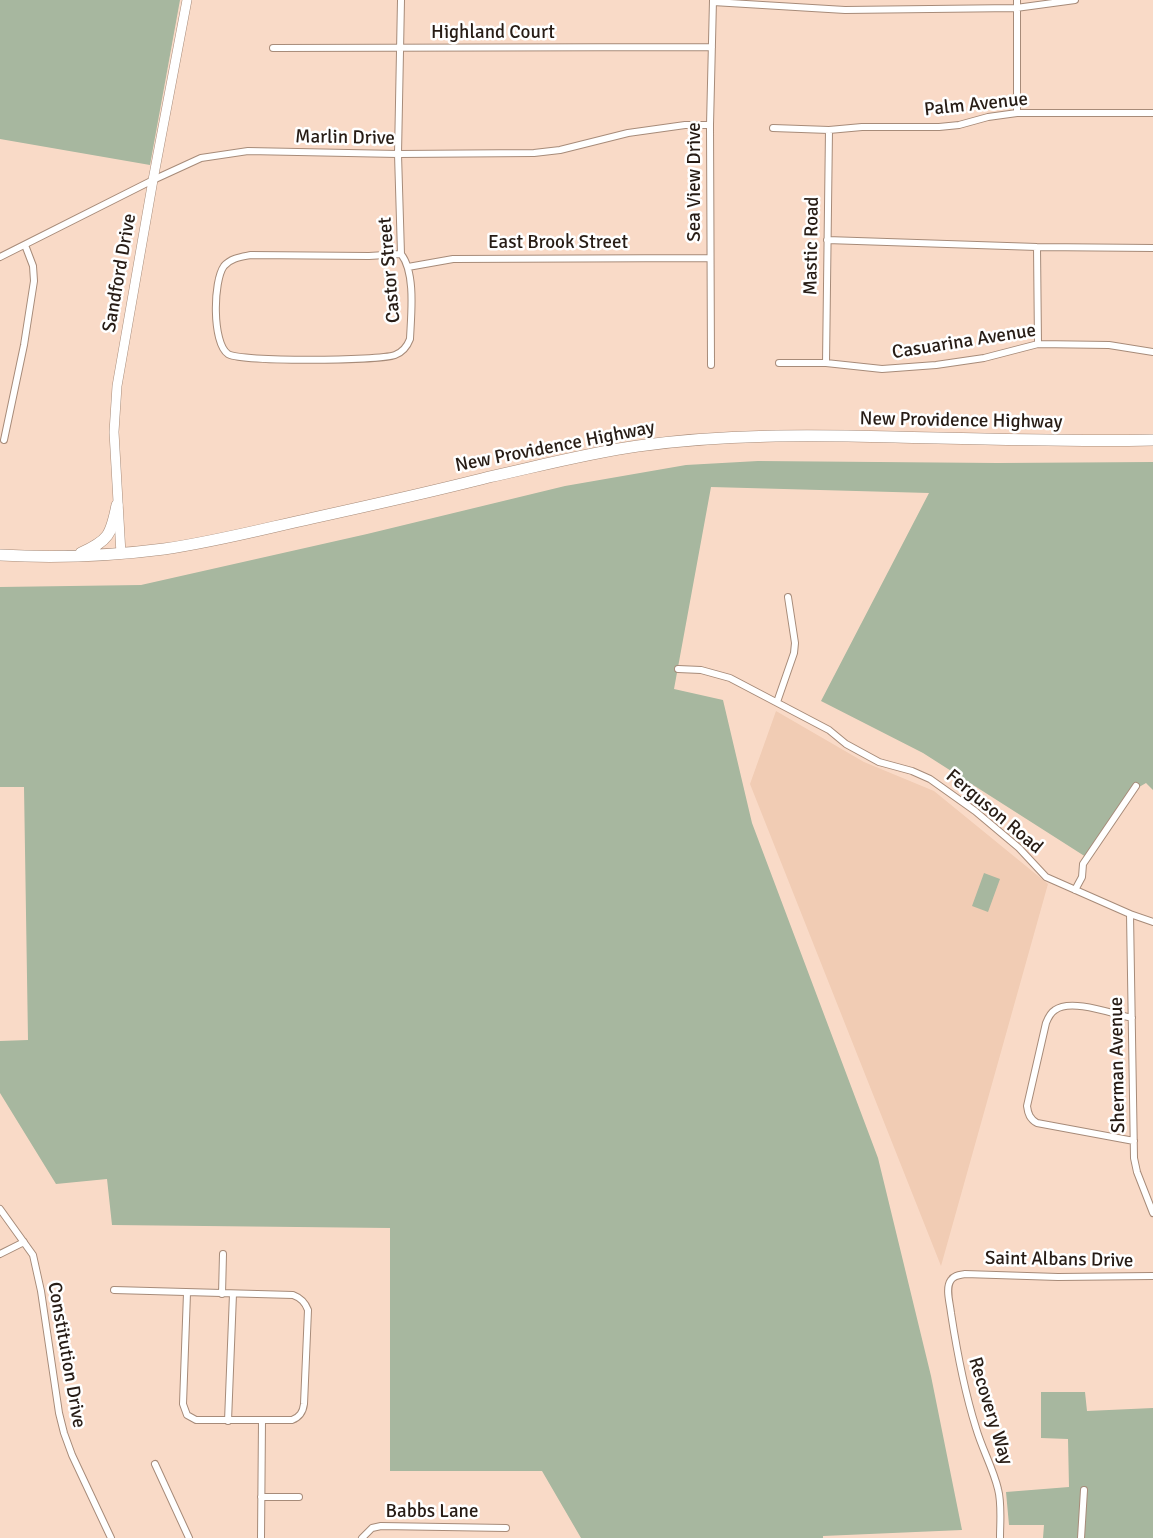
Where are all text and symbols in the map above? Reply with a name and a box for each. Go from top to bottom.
street label: Highland Court [431,22,555,44]
street label: Palm Avenue [923,88,1029,122]
street label: Sea View Drive [684,122,706,242]
street label: Marlin Drive [295,126,395,150]
street label: Mastic Road [800,196,824,296]
street label: Sandford Drive [98,212,142,334]
street label: Castor Street [374,216,406,324]
street label: East Brook Street [488,232,628,254]
street label: Casuarina Avenue [890,319,1038,365]
street label: New Providence Highway [859,408,1063,434]
street label: New Providence Highway [453,416,657,478]
street label: Ferguson Road [941,765,1047,859]
street label: Sherman Avenue [1105,997,1131,1133]
street label: Saint Albans Drive [985,1247,1133,1273]
street label: Constitution Drive [42,1280,90,1430]
street label: Recovery Way [963,1354,1017,1468]
street label: Babbs Lane [386,1501,478,1523]

